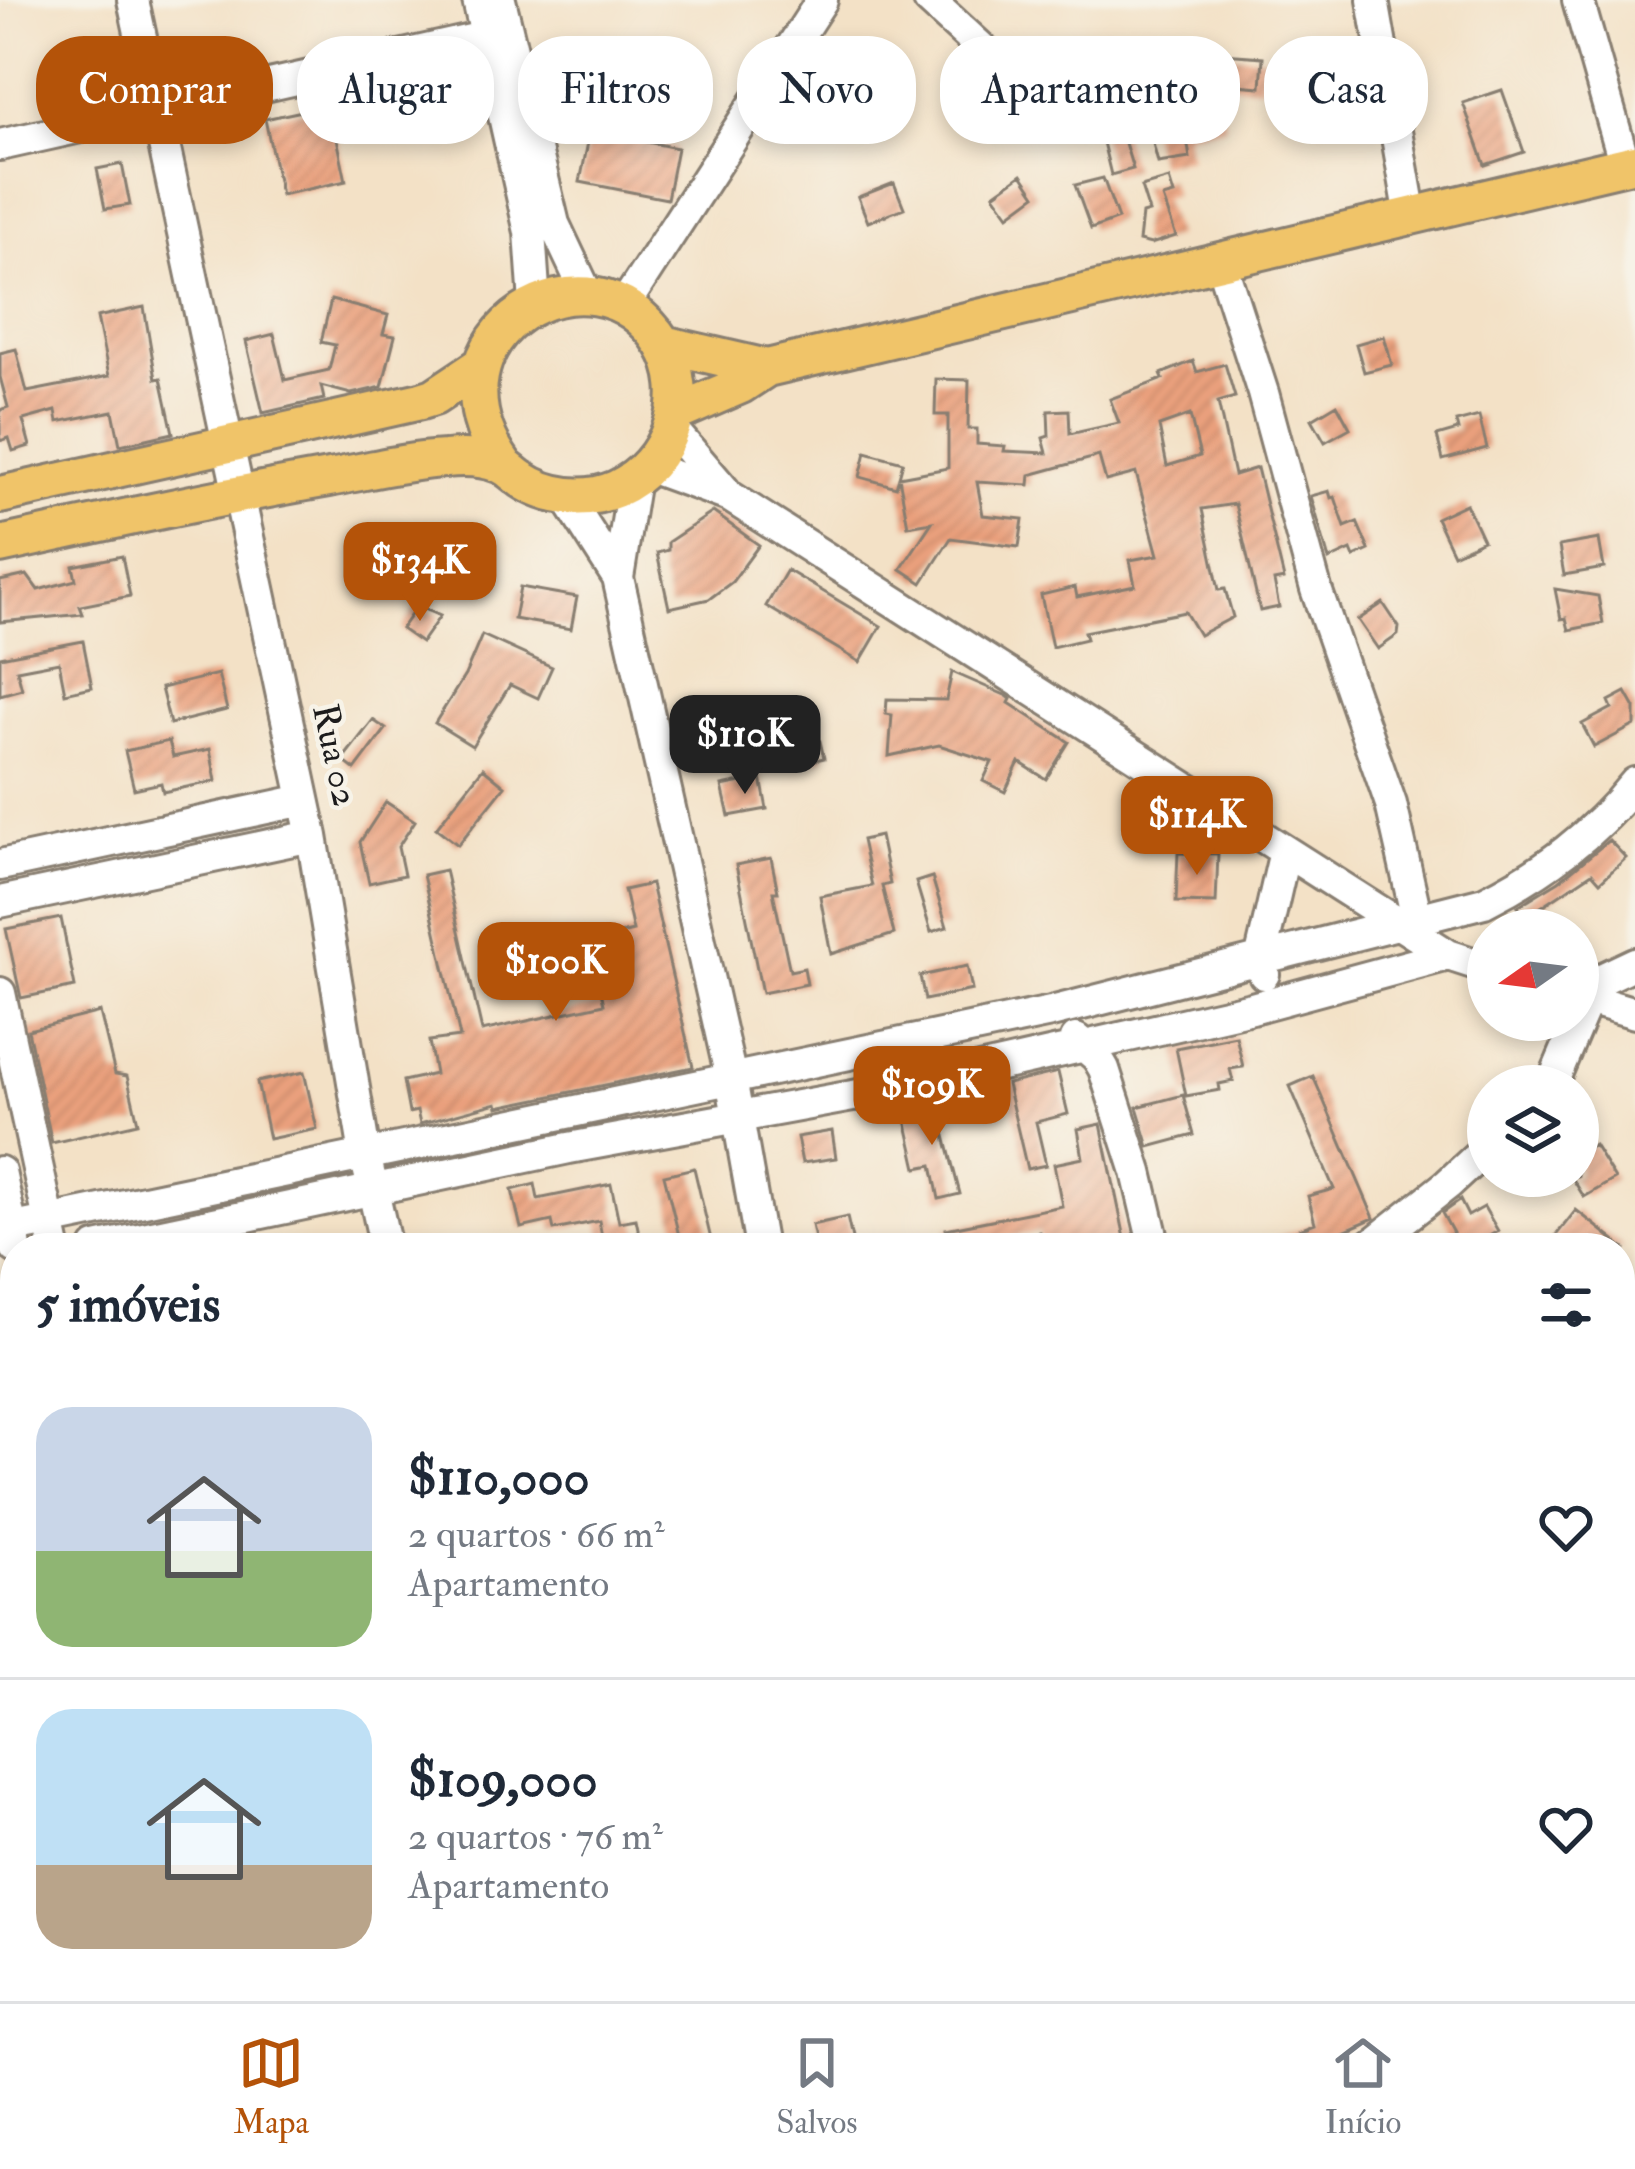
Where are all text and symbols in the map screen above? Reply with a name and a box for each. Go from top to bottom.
chip: Comprar [36,36,273,144]
chip: Alugar [297,36,494,144]
chip: Filtros [518,36,713,144]
chip: Novo [737,36,916,144]
chip: Apartamento [940,36,1240,144]
chip: Casa [1264,36,1428,144]
pin: $134K [336,522,504,624]
text: $134K [370,536,470,585]
pin: $110K [661,695,829,797]
street label: Rua 02 [302,700,368,810]
text: $110K [697,709,793,758]
pin: $114K [1113,776,1281,878]
text: $114K [1148,790,1246,839]
north arrow [1467,909,1599,1041]
map controls [1467,909,1599,1197]
pin: $100K [472,922,640,1024]
text: $100K [504,936,608,985]
pin: $109K [848,1046,1016,1148]
text: $109K [880,1060,984,1109]
button: layers [1467,1065,1599,1197]
icon: filters [1533,1272,1599,1338]
text: 5 imóveis [36,1273,220,1337]
text: $110,000 [408,1446,590,1510]
icon: home [132,1455,276,1599]
icon: heart [1533,1494,1599,1560]
text: 2 quartos · 66 m² [408,1510,665,1559]
text: Apartamento [408,1559,609,1608]
text: $109,000 [408,1748,598,1812]
icon: home [132,1757,276,1901]
icon: heart [1533,1796,1599,1862]
text: 2 quartos · 76 m² [408,1812,663,1861]
text: Apartamento [408,1861,609,1910]
tab: Mapa [234,2030,309,2143]
tab: Salvos [776,2030,858,2143]
tab: Início [1325,2030,1401,2143]

